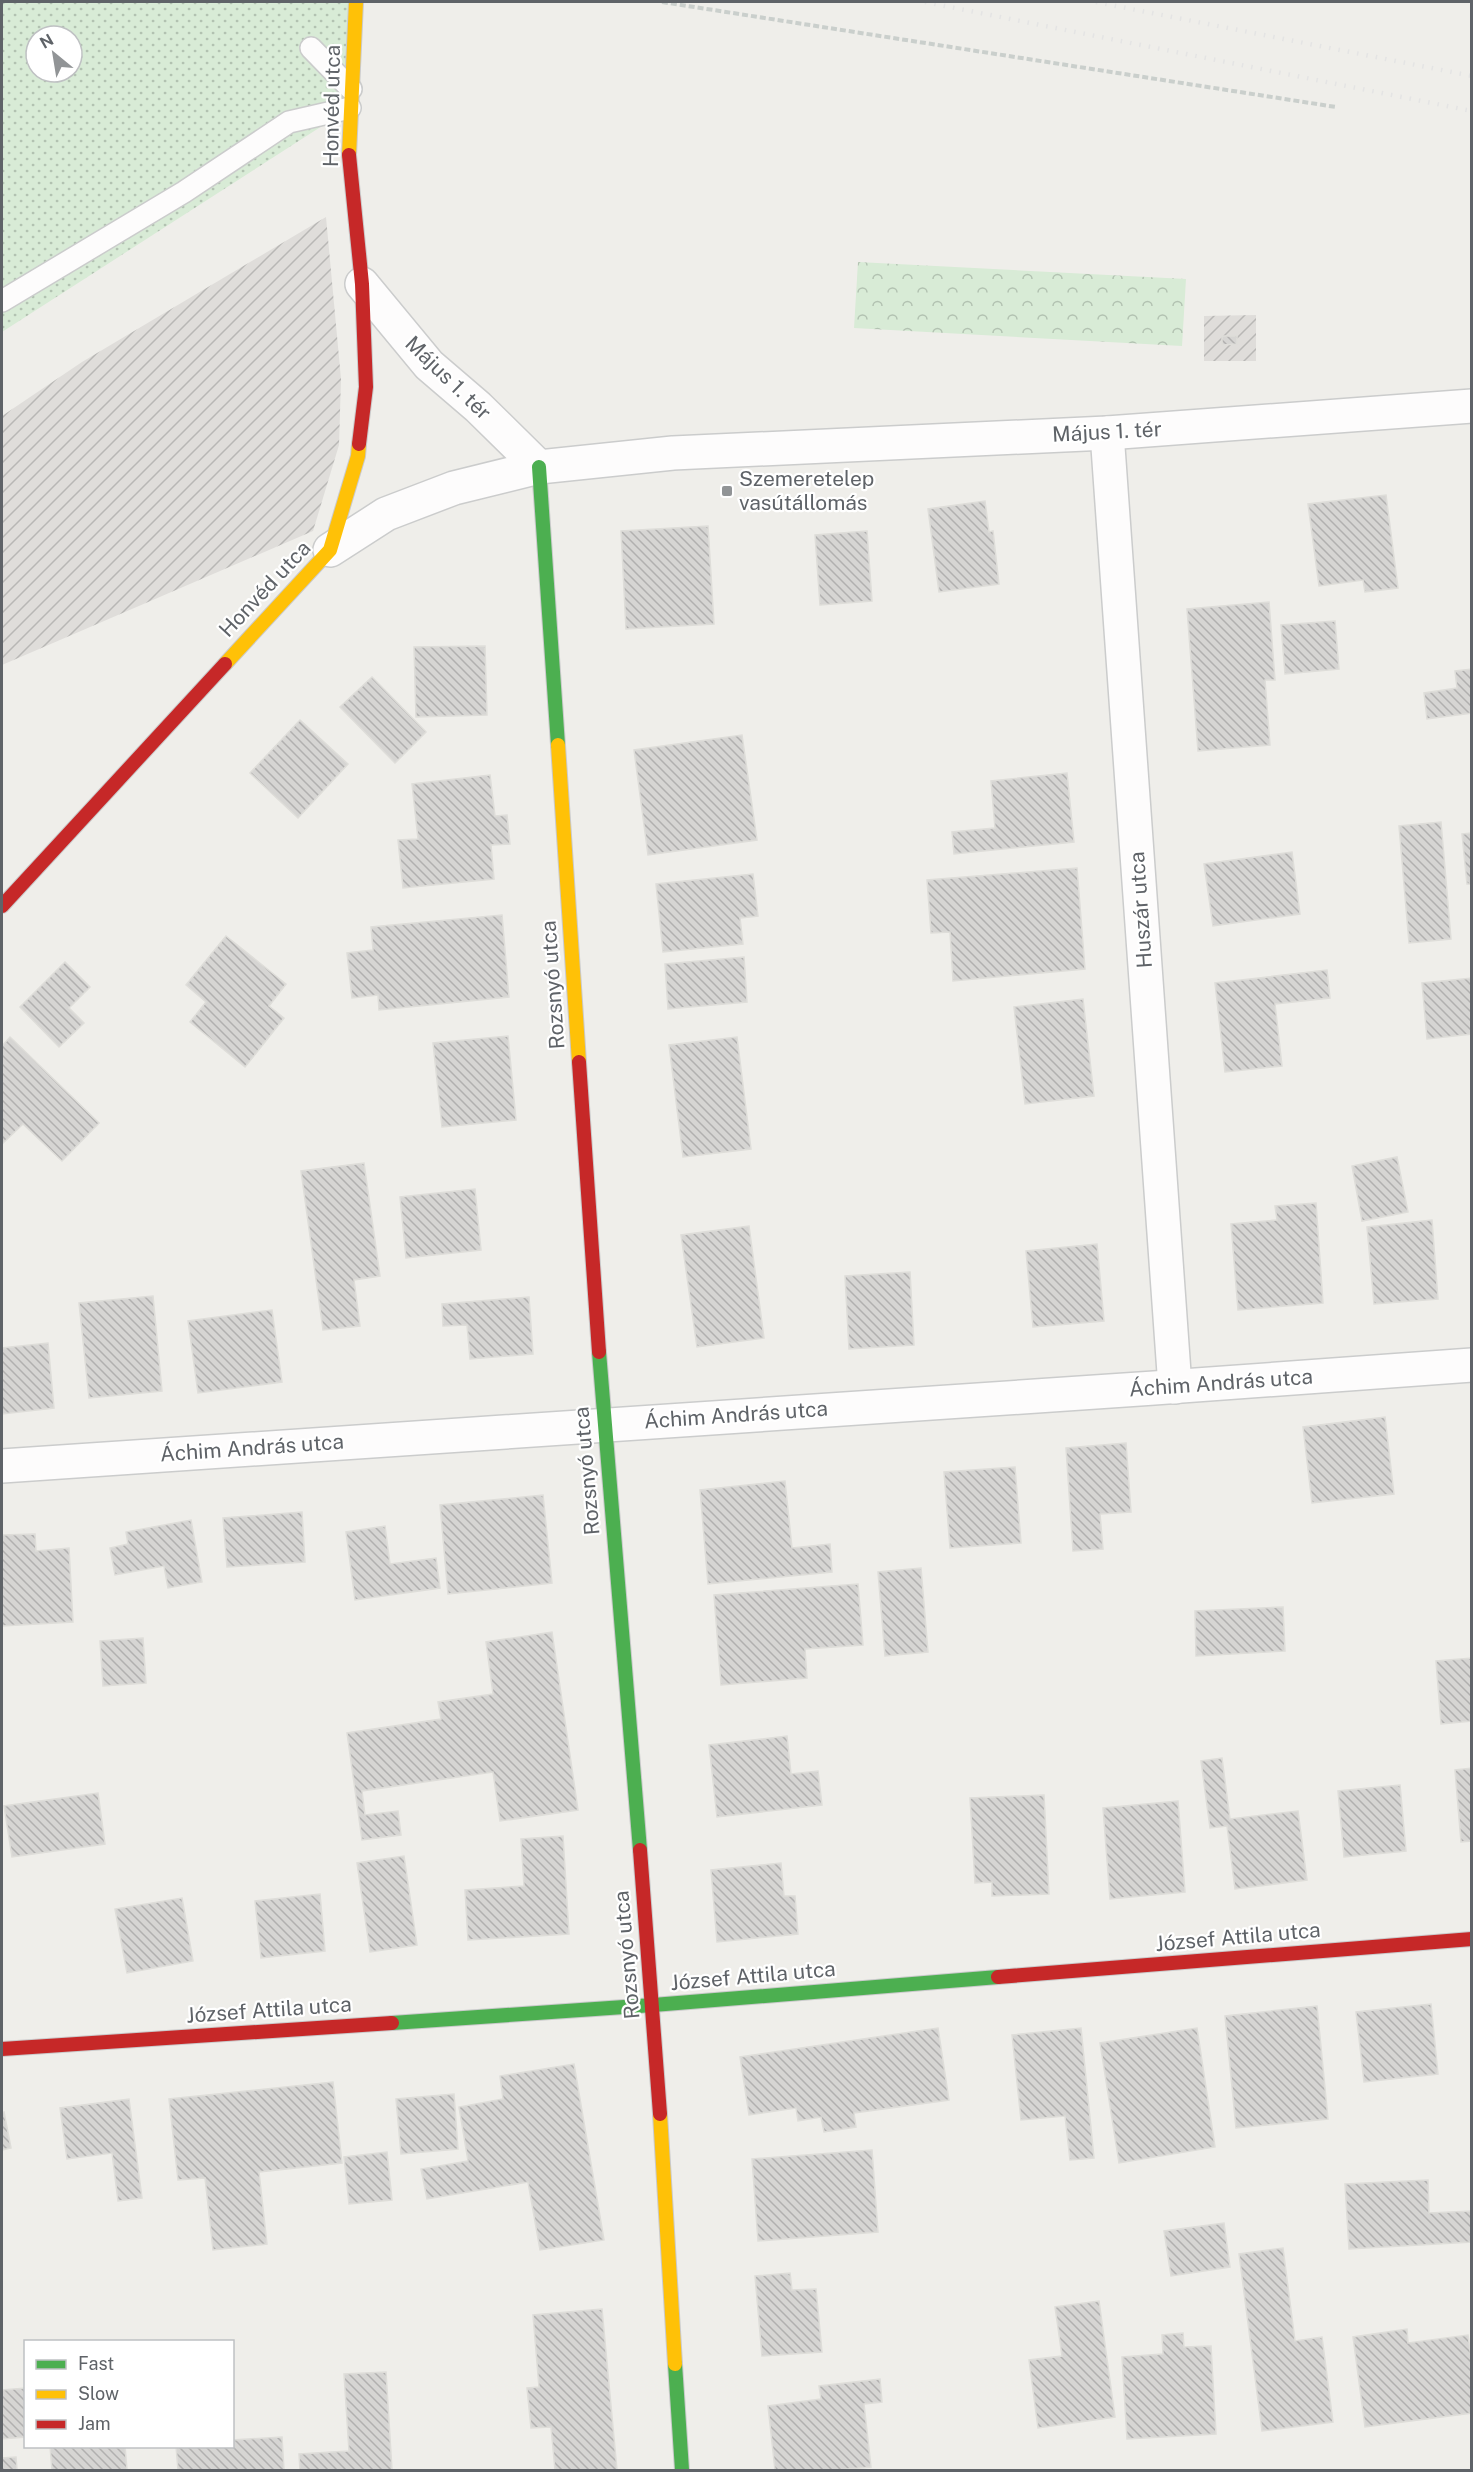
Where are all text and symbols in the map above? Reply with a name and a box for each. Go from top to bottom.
north arrow [24,24,84,84]
text: N [37,30,57,53]
street label: Honvéd utca [318,45,345,167]
street label: Május 1. tér [400,331,496,425]
street label: Május 1. tér [1052,416,1162,447]
place label: Szemeretelep vasútállomás [739,466,874,515]
marker: Szemeretelep vasútállomás [720,484,734,498]
street label: Honvéd utca [214,535,316,642]
street label: Huszár utca [1124,851,1157,969]
street label: Rozsnyó utca [536,920,569,1050]
street label: Áchim András utca [1128,1364,1314,1401]
street label: Áchim András utca [643,1396,829,1433]
street label: Rozsnyó utca [568,1406,605,1536]
street label: Áchim András utca [159,1429,345,1466]
street label: Rozsnyó utca [608,1890,645,2020]
street label: József Attila utca [1154,1917,1322,1956]
street label: József Attila utca [669,1956,837,1995]
street label: József Attila utca [185,1991,353,2028]
legend [24,2340,234,2448]
text: Fast [78,2353,114,2374]
text: Slow [78,2383,119,2404]
text: Jam [78,2413,111,2434]

